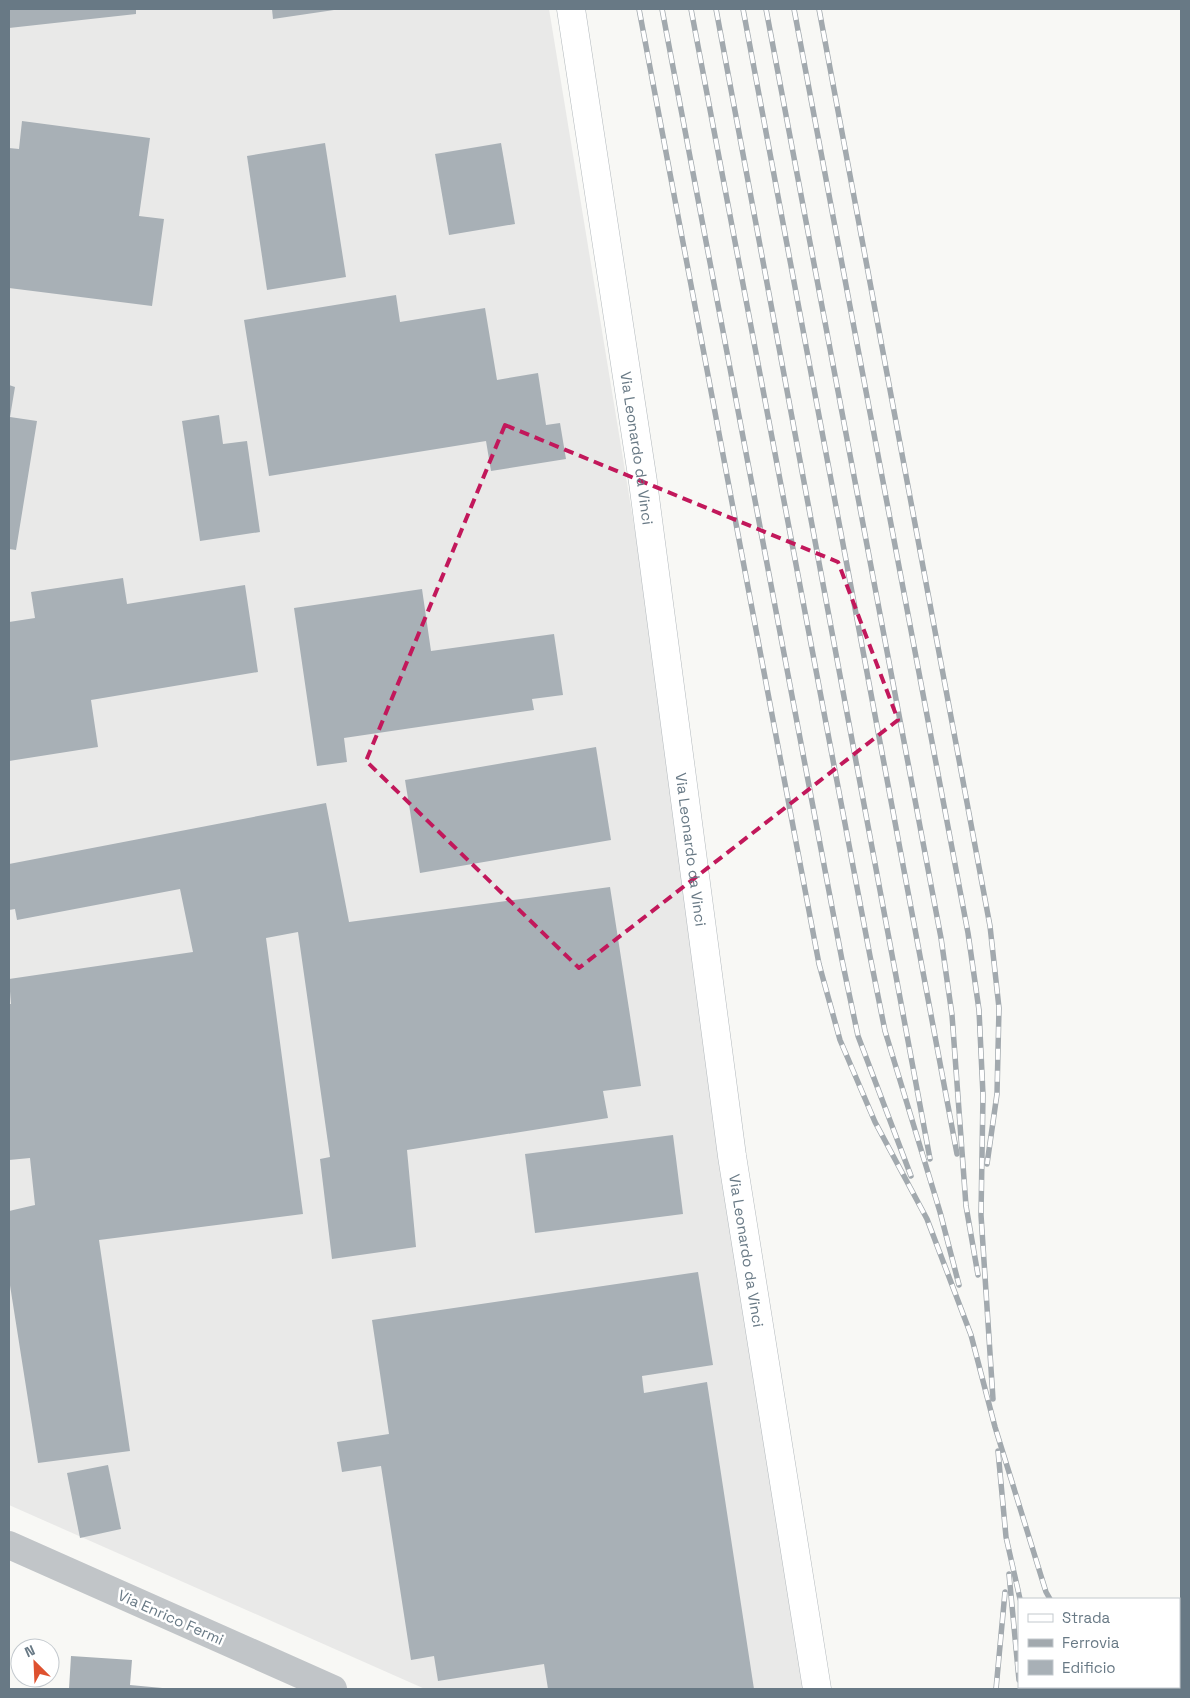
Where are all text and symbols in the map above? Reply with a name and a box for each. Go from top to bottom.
street label: Via Leonardo da Vinci [617,370,658,526]
street label: Via Leonardo da Vinci [672,771,711,927]
street label: Via Leonardo da Vinci [726,1173,769,1328]
street label: Via Enrico Fermi [115,1585,227,1649]
legend [1018,1598,1180,1688]
text: Strada [1062,1608,1111,1627]
text: Ferrovia [1062,1633,1120,1652]
north arrow [10,1638,60,1688]
text: N [22,1641,38,1661]
text: Edificio [1062,1658,1116,1677]

